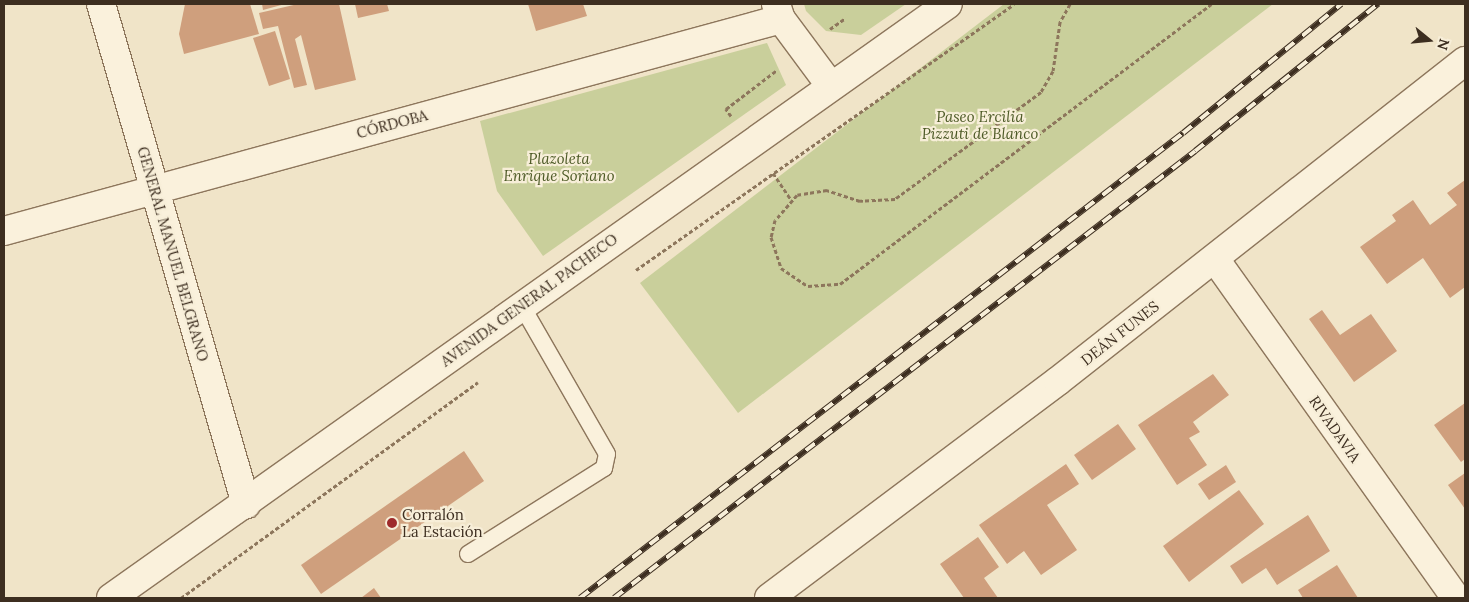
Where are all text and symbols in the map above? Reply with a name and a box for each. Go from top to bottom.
north arrow [1404,15,1454,65]
text: N [1433,37,1454,52]
street label: CÓRDOBA [354,106,430,142]
park label: Paseo Ercilia Pizzuti de Blanco [922,107,1038,142]
street label: GENERAL MANUEL BELGRANO [134,145,212,363]
park label: Plazoleta Enrique Soriano [503,149,615,184]
street label: AVENIDA GENERAL PACHECO [437,230,621,370]
street label: DEÁN FUNES [1077,297,1163,369]
street label: RIVADAVIA [1306,392,1364,466]
place label: Corralón La Estación [402,505,483,540]
marker: Corralón La Estación [386,517,398,529]

